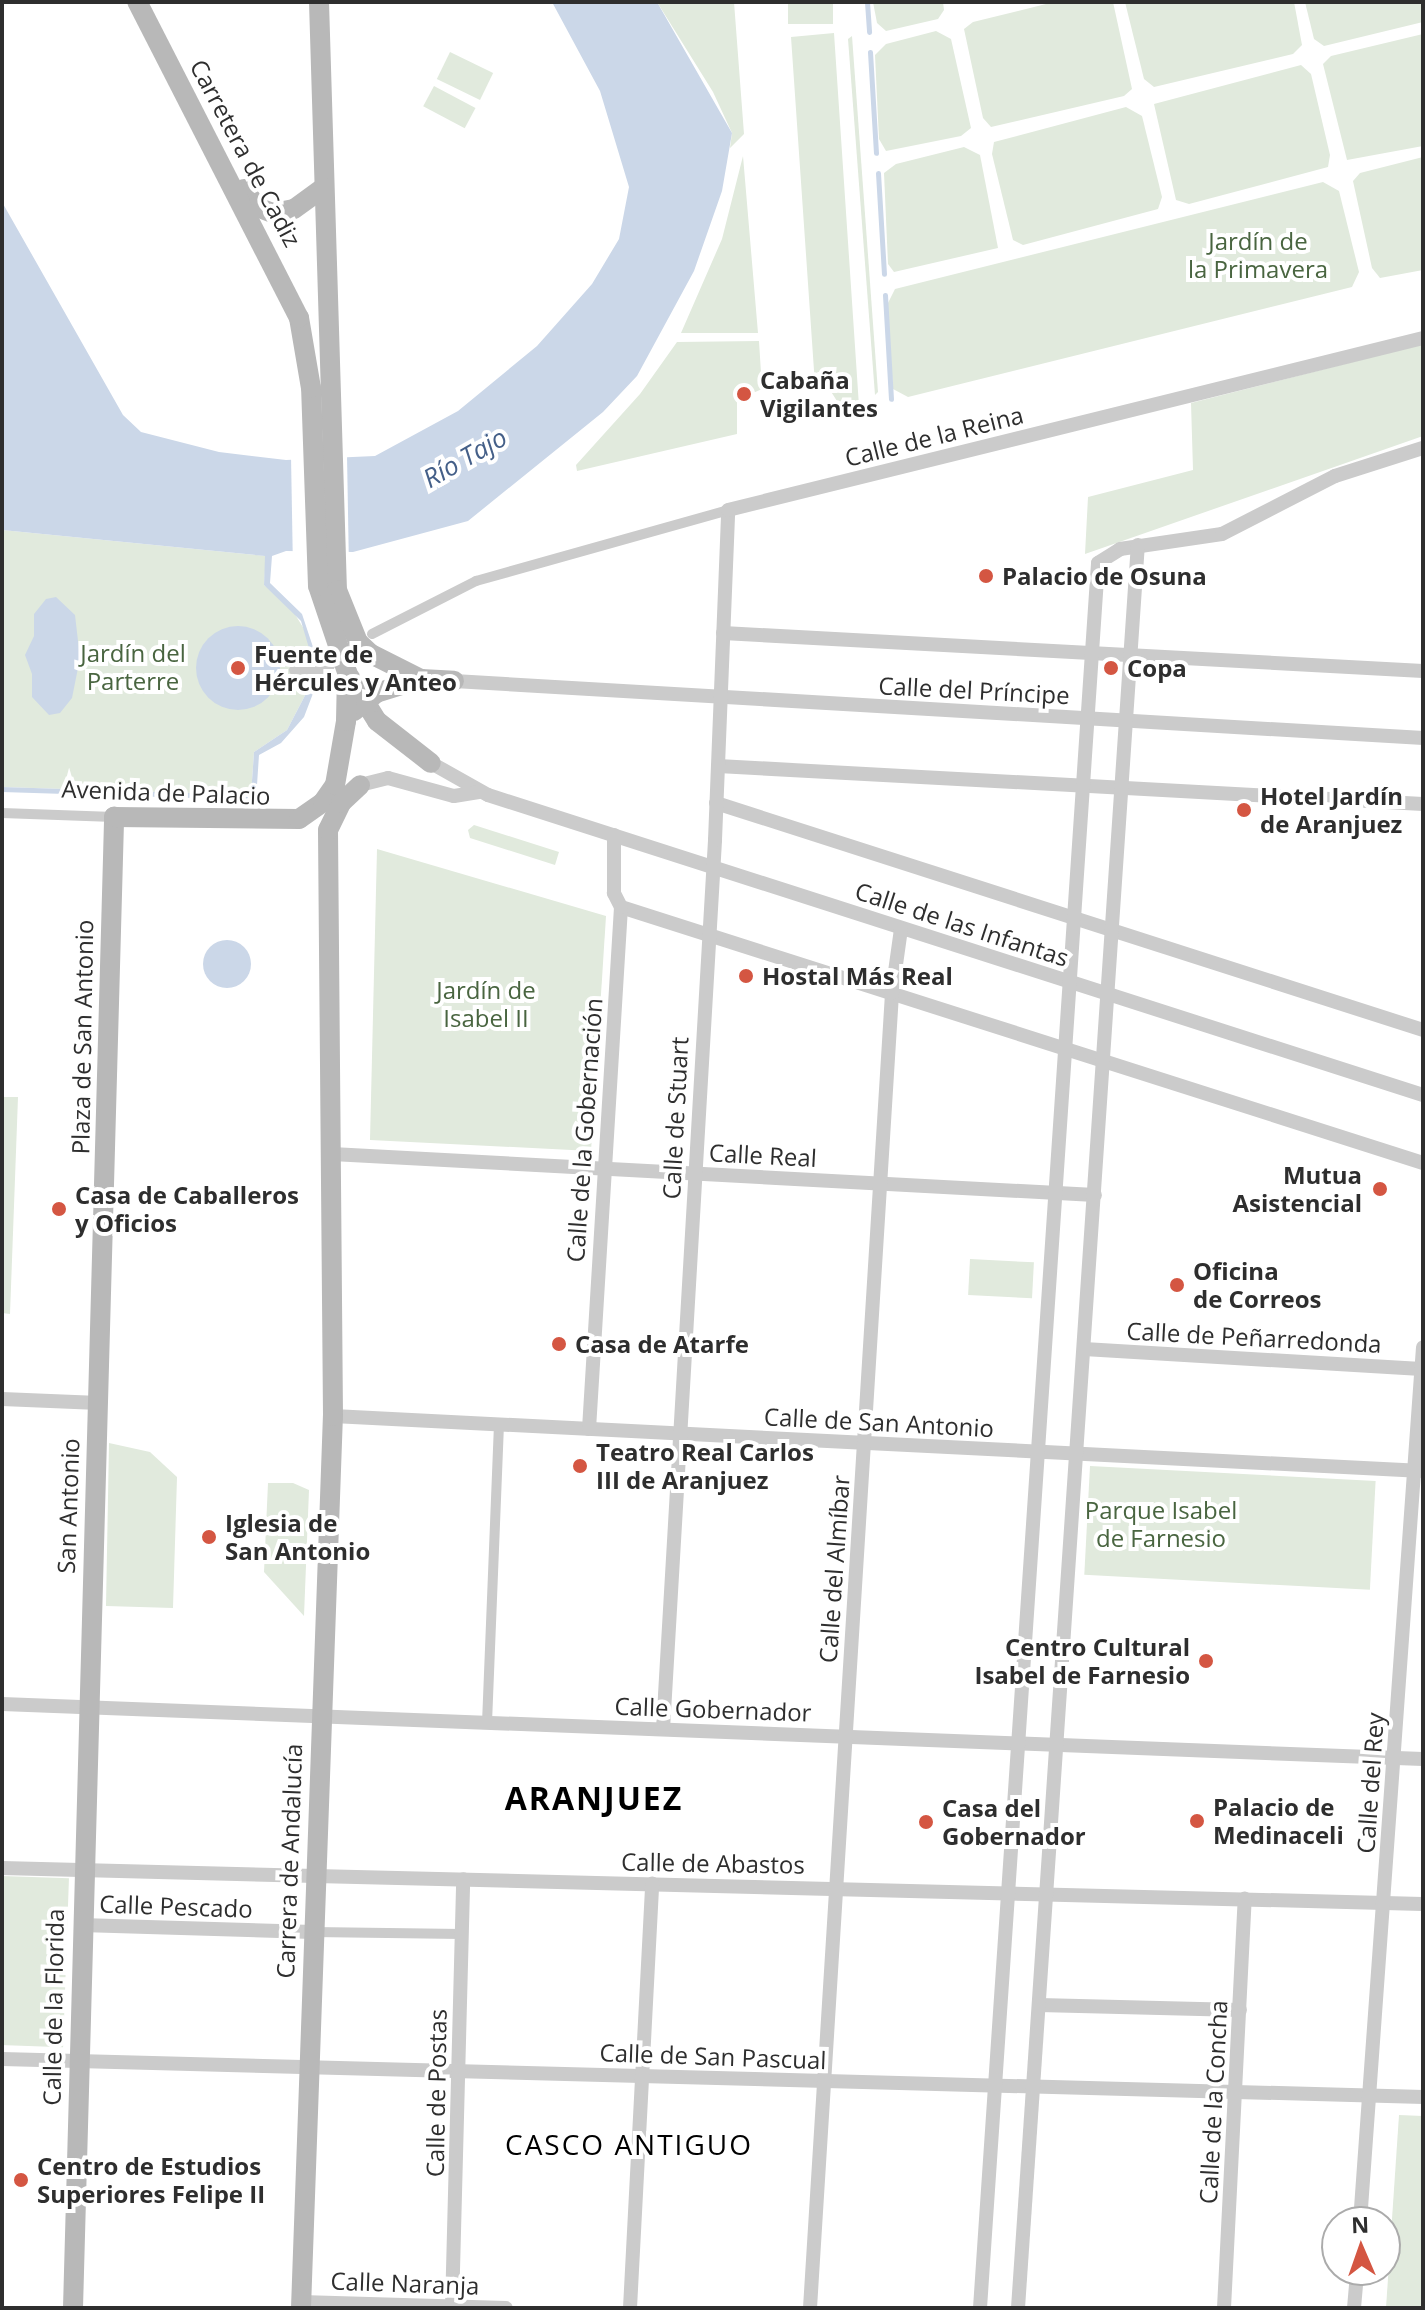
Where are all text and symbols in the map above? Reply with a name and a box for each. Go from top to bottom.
street label: Carretera de Cadiz [185,55,307,251]
park label: Jardín de la Primavera [1188,227,1328,283]
place label: Cabaña Vigilantes [760,366,878,422]
marker: Cabaña Vigilantes [735,385,753,403]
street label: Calle de la Reina [842,400,1026,472]
water label: Río Tajo [417,422,513,494]
place label: Palacio de Osuna [1002,562,1207,590]
marker: Palacio de Osuna [977,567,995,585]
park label: Jardín del Parterre [80,639,186,695]
place label: Fuente de Hércules y Anteo [254,640,457,696]
place label: Copa [1127,654,1187,682]
marker: Fuente de Hércules y Anteo [229,659,247,677]
marker: Copa [1102,659,1120,677]
street label: Calle del Príncipe [878,671,1070,709]
street label: Avenida de Palacio [61,774,271,810]
place label: Hotel Jardín de Aranjuez [1260,782,1403,838]
marker: Hotel Jardín de Aranjuez [1235,801,1253,819]
street label: Calle de las Infantas [852,876,1072,972]
street label: Plaza de San Antonio [66,919,98,1155]
place label: Hostal Más Real [762,962,953,990]
marker: Hostal Más Real [737,967,755,985]
park label: Jardín de Isabel II [436,976,536,1032]
street label: Calle de la Gobernación [560,997,608,1263]
street label: Calle de Stuart [656,1036,694,1200]
street label: Calle Real [708,1138,818,1172]
place label: Mutua Asistencial [1232,1161,1362,1217]
marker: Mutua Asistencial [1369,1178,1391,1200]
place label: Casa de Caballeros y Oficios [75,1181,299,1237]
marker: Casa de Caballeros y Oficios [50,1200,68,1218]
place label: Oficina de Correos [1193,1257,1322,1313]
marker: Oficina de Correos [1168,1276,1186,1294]
street label: Calle de Peñarredonda [1126,1316,1382,1358]
place label: Casa de Atarfe [575,1330,749,1358]
marker: Casa de Atarfe [550,1335,568,1353]
street label: Calle de San Antonio [763,1402,995,1442]
street label: San Antonio [51,1438,85,1574]
place label: Teatro Real Carlos III de Aranjuez [596,1438,814,1494]
marker: Teatro Real Carlos III de Aranjuez [571,1457,589,1475]
street label: Calle del Almíbar [813,1474,855,1664]
park label: Parque Isabel de Farnesio [1085,1496,1237,1552]
place label: Iglesia de San Antonio [225,1509,370,1565]
marker: Iglesia de San Antonio [200,1528,218,1546]
place label: Centro Cultural Isabel de Farnesio [974,1633,1190,1689]
marker: Centro Cultural Isabel de Farnesio [1197,1652,1215,1670]
street label: Calle Gobernador [614,1691,812,1727]
street label: Calle del Rey [1351,1712,1389,1854]
street label: Carrera de Andalucía [271,1743,307,1979]
district label: ARANJUEZ [505,1779,683,1817]
place label: Palacio de Medinaceli [1213,1793,1344,1849]
place label: Casa del Gobernador [942,1794,1086,1850]
marker: Palacio de Medinaceli [1188,1812,1206,1830]
marker: Casa del Gobernador [917,1813,935,1831]
street label: Calle de Abastos [621,1847,805,1879]
street label: Calle Pescado [99,1889,253,1923]
street label: Calle de la Florida [37,1908,69,2106]
street label: Calle de la Concha [1193,1999,1233,2205]
street label: Calle de Postas [420,2009,452,2177]
street label: Calle de San Pascual [599,2038,827,2074]
district label: CASCO ANTIGUO [505,2127,753,2161]
place label: Centro de Estudios Superiores Felipe II [37,2152,265,2208]
marker: Centro de Estudios Superiores Felipe II [12,2171,30,2189]
north arrow [1321,2206,1401,2286]
text: N [1351,2209,1370,2239]
street label: Calle Naranja [330,2266,480,2300]

